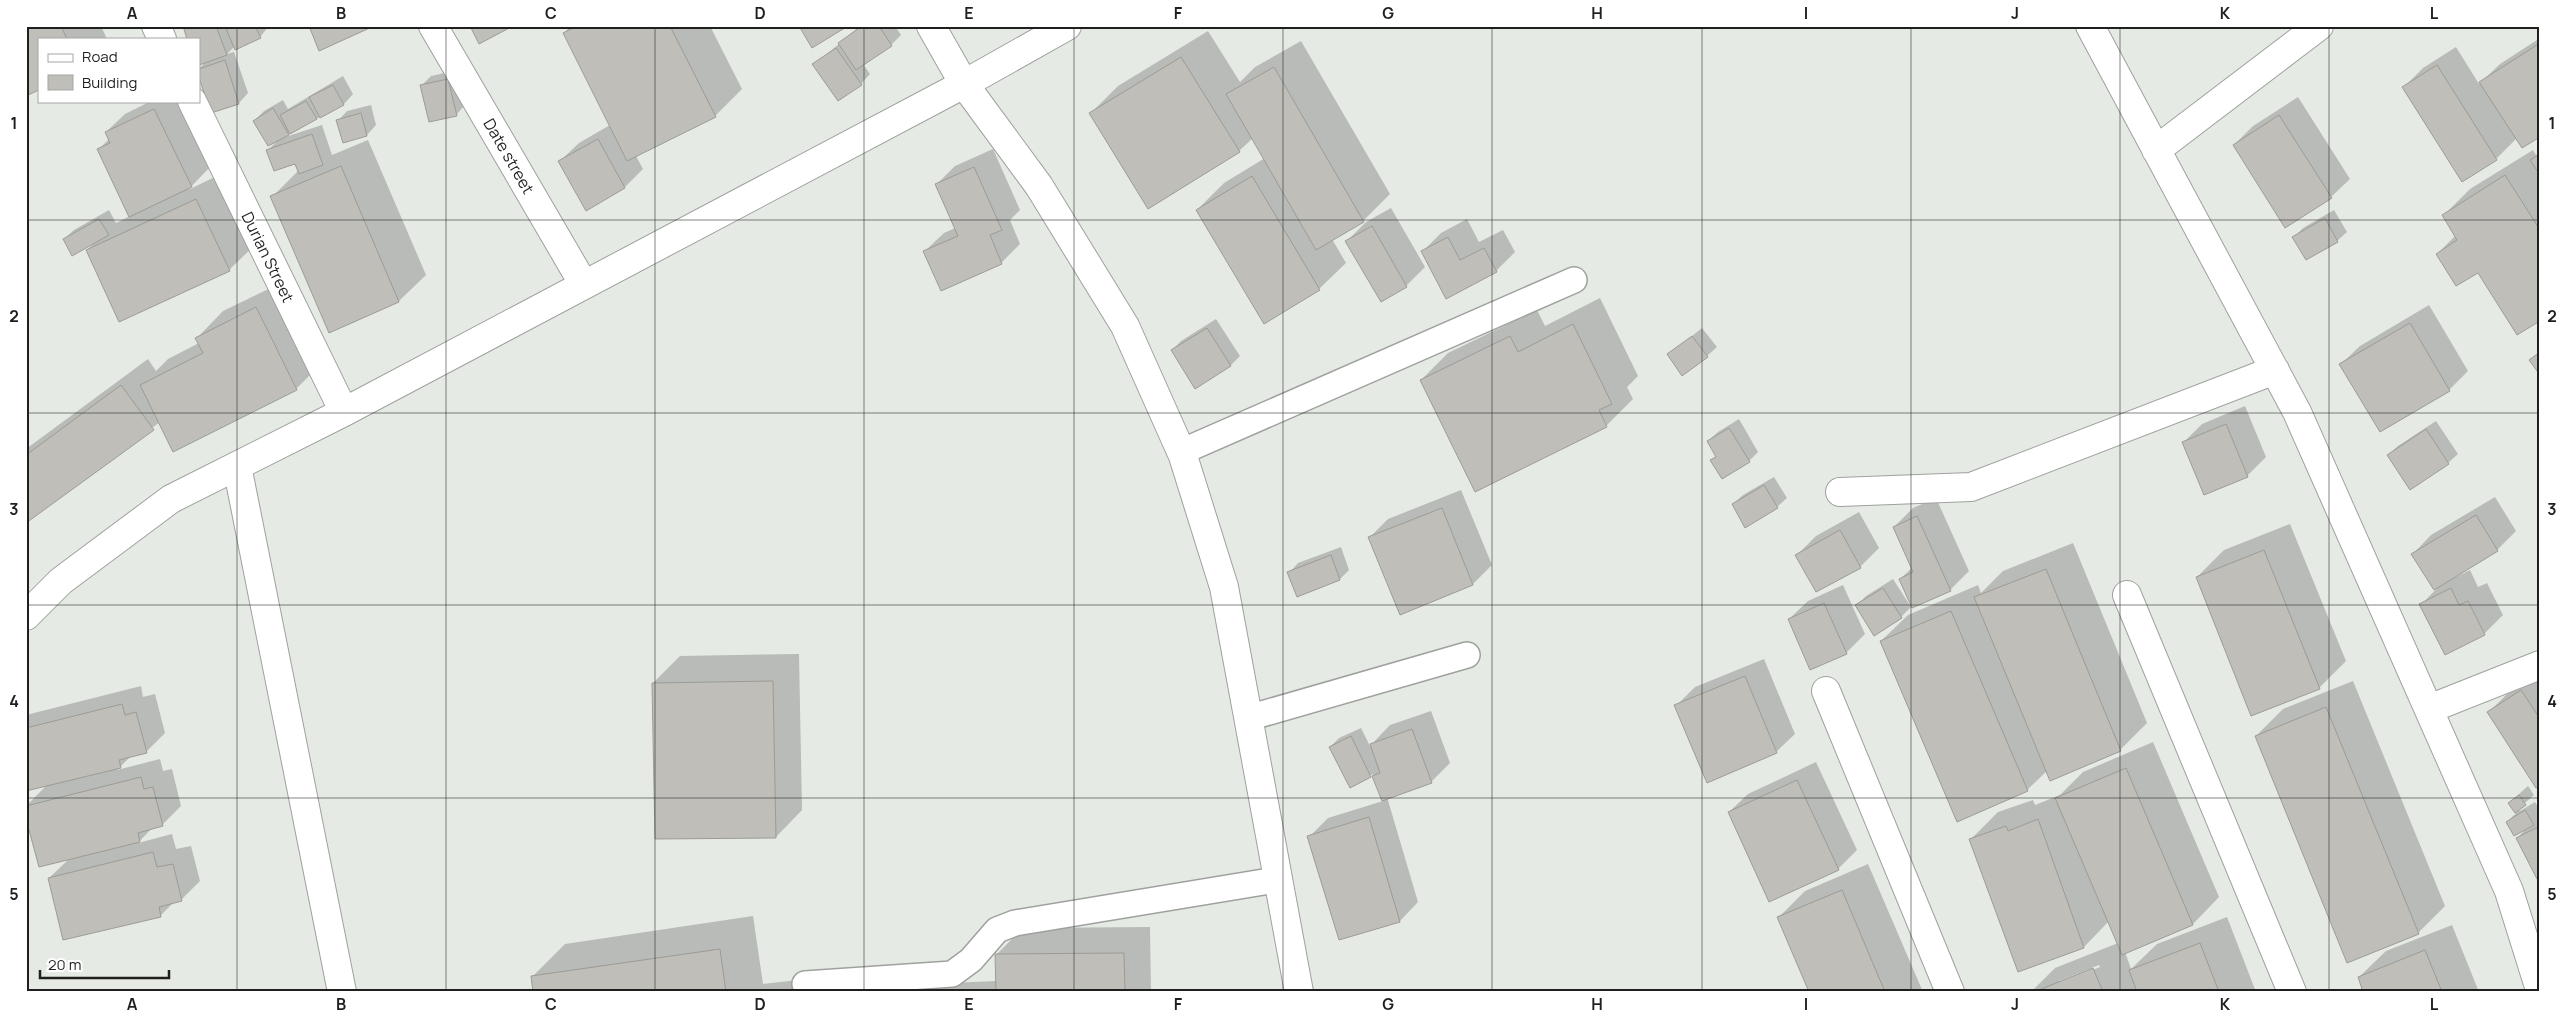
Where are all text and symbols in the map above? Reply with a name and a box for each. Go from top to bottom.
text: A [127,2,138,24]
text: B [336,2,346,24]
text: C [545,2,557,24]
text: D [754,2,766,24]
text: E [964,2,974,24]
text: F [1174,2,1183,24]
text: G [1382,2,1394,24]
text: H [1591,2,1603,24]
text: I [1804,2,1808,24]
text: J [2011,2,2019,24]
text: K [2220,2,2231,24]
text: L [2430,2,2439,24]
legend [38,38,200,102]
text: Road [82,46,118,67]
text: Building [82,72,137,93]
text: 1 [10,112,18,134]
text: 1 [2548,112,2556,134]
street label: Date street [479,114,539,198]
street label: Durian Street [237,208,299,306]
text: 2 [9,305,19,327]
text: 2 [2547,305,2557,327]
text: 3 [9,498,19,520]
text: 3 [2547,498,2557,520]
text: 4 [9,690,19,712]
text: 4 [2547,690,2557,712]
text: 5 [9,883,19,905]
text: 5 [2547,883,2557,905]
scale bar [40,948,169,980]
text: 20 m [48,954,81,975]
text: A [127,993,138,1015]
text: B [336,993,346,1015]
text: C [545,993,557,1015]
text: D [754,993,766,1015]
text: E [964,993,974,1015]
text: F [1174,993,1183,1015]
text: G [1382,993,1394,1015]
text: H [1591,993,1603,1015]
text: I [1804,993,1808,1015]
text: J [2011,993,2019,1015]
text: K [2220,993,2231,1015]
text: L [2430,993,2439,1015]

